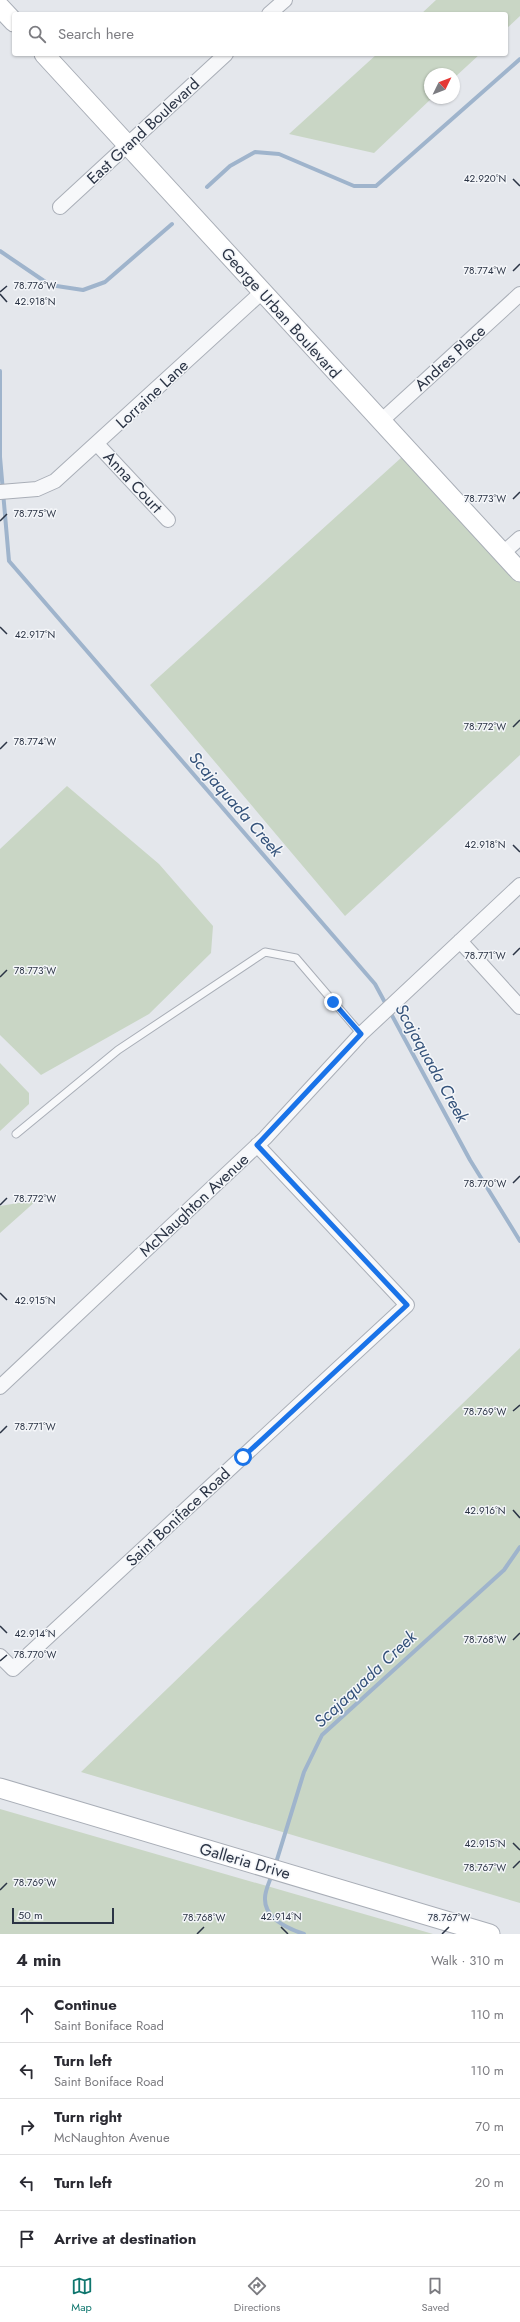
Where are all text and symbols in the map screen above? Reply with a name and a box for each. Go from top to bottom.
search box [12,12,508,56]
icon: search [26,23,48,45]
text: Search here [58,23,134,45]
north arrow [424,68,460,104]
street label: East Grand Boulevard [82,73,204,189]
text: 42.920°N [464,171,506,186]
street label: George Urban Boulevard [216,242,346,384]
text: 78.774°W [464,263,506,278]
text: 78.776°W [14,278,56,293]
text: 42.918°N [15,294,55,309]
street label: Andres Place [409,320,491,396]
street label: Lorraine Lane [111,354,193,434]
street label: Anna Court [98,446,168,518]
text: 78.773°W [464,491,506,506]
text: 78.775°W [14,506,56,521]
text: 42.917°N [15,627,55,642]
text: 78.772°W [464,719,506,734]
text: 78.774°W [14,734,56,749]
water label: Scajaquada Creek [184,746,289,862]
text: 42.918°N [465,837,505,852]
text: 78.771°W [464,948,506,963]
text: 78.773°W [14,963,56,978]
route end [324,993,342,1011]
water label: Scajaquada Creek [389,999,475,1127]
street label: McNaughton Avenue [134,1148,254,1262]
text: 78.770°W [464,1176,506,1191]
text: 78.772°W [14,1191,56,1206]
text: 42.915°N [15,1293,55,1308]
text: 78.769°W [463,1404,507,1419]
text: 78.771°W [14,1419,56,1434]
route start [234,1448,252,1466]
street label: Saint Boniface Road [121,1462,235,1572]
text: 42.916°N [464,1503,506,1518]
water label: Scajaquada Creek [308,1625,422,1733]
text: 42.914°N [14,1626,56,1641]
text: 78.768°W [464,1632,506,1647]
text: 78.770°W [14,1647,56,1662]
text: 42.915°N [465,1836,505,1851]
street label: Galleria Drive [197,1837,293,1885]
text: 78.767°W [464,1860,506,1875]
text: 78.769°W [13,1875,57,1890]
scale bar [12,1906,114,1925]
text: 50 m [18,1907,43,1923]
text: 42.914°N [260,1909,302,1924]
text: 78.768°W [183,1910,225,1925]
text: 78.767°W [428,1910,470,1925]
text: 4 min [16,1948,61,1972]
text: Walk · 310 m [431,1951,504,1970]
text: Continue [54,1994,117,2016]
icon: ahead [16,2004,38,2026]
text: 110 m [470,2005,504,2024]
text: Saint Boniface Road [54,2016,164,2035]
text: Turn left [54,2050,112,2072]
icon: left [16,2060,38,2082]
text: 110 m [470,2061,504,2080]
text: Saint Boniface Road [54,2072,164,2091]
text: Turn right [54,2106,122,2128]
icon: right [16,2116,38,2138]
text: 70 m [475,2117,504,2136]
text: McNaughton Avenue [54,2128,170,2147]
icon: left [16,2172,38,2194]
text: Turn left [54,2172,112,2194]
text: 20 m [475,2173,504,2192]
icon: arrive [16,2228,38,2250]
text: Arrive at destination [54,2228,196,2250]
tab: Map [71,2275,93,2315]
tab: Directions [234,2275,280,2315]
tab: Saved [422,2275,449,2315]

